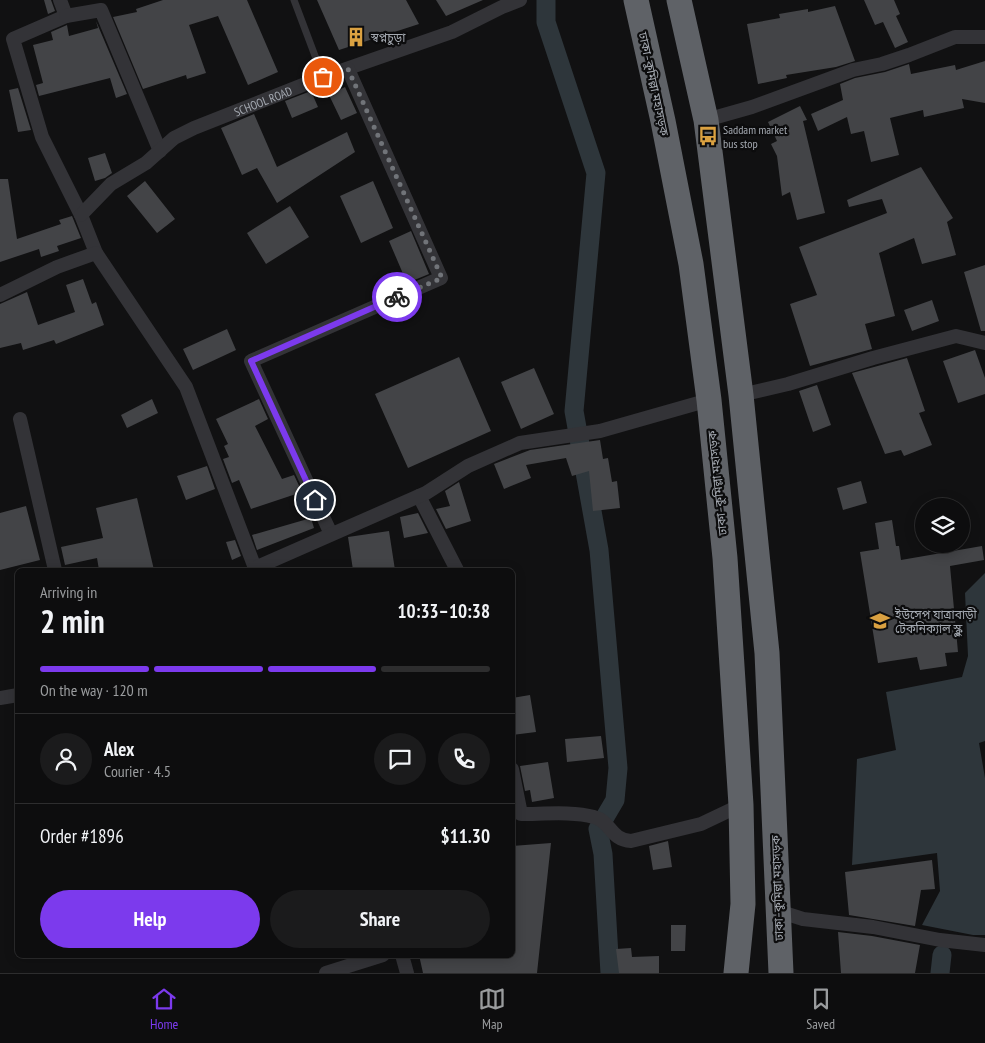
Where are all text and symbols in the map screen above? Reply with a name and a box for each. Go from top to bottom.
building icon: স্বপ্নচুড়া [345,26,367,48]
place label: স্বপ্নচুড়া [370,30,406,46]
street label: ঢাকা–কুমিল্লা মহাসড়ক [635,30,672,138]
pin [302,56,344,98]
icon: bag [309,63,337,91]
street label: SCHOOL ROAD [232,83,294,119]
place label: Saddam market bus stop [723,122,788,151]
bus stop icon: Saddam market bus stop [697,125,719,147]
courier [372,272,422,322]
icon: bike [383,283,411,311]
street label: ঢাকা–কুমিল্লা মহাসড়ক [704,429,731,537]
pin [294,479,336,521]
icon: home [301,486,329,514]
map controls [915,498,970,553]
button: layers [915,498,970,553]
text: Arriving in [40,582,97,602]
text: 10:33–10:38 [397,599,490,623]
text: 2 min [40,600,105,642]
place label: ইউসেপ যাত্রাবাড়ী টেকনিক্যাল স্কুল [894,607,978,637]
school or university icon: ইউসেপ যাত্রাবাড়ী টেকনিক্যাল স্কুল [869,610,891,632]
text: On the way · 120 m [40,680,148,700]
button: person [40,733,92,785]
button: chat [374,733,426,785]
button: phone [438,733,490,785]
text: Alex [104,737,134,761]
text: Courier · 4.5 [104,761,171,781]
text: Order #1896 [40,824,124,848]
text: $11.30 [441,824,490,848]
street label: ঢাকা–কুমিল্লা মহাসড়ক [768,835,787,942]
button: Help [40,890,260,948]
button: Share [270,890,490,948]
tab: Home [150,985,178,1033]
tab: Map [478,985,506,1033]
tab: Saved [806,985,835,1033]

